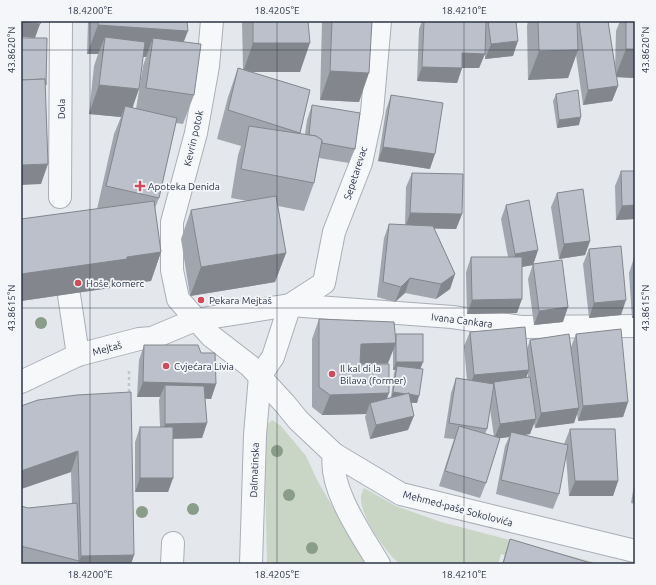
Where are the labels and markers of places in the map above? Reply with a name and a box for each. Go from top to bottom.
marker: Apoteka Denida [135,181,145,191]
place label: Apoteka Denida [148,181,220,192]
marker: Hoše komerc [73,278,83,288]
place label: Hoše komerc [86,278,145,289]
marker: Pekara Mejtaš [196,295,206,305]
place label: Pekara Mejtaš [209,295,272,306]
marker: Cvjećara Livia [161,361,171,371]
place label: Cvjećara Livia [174,361,234,372]
place label: Il kal di la Bilava (former) [340,363,407,386]
marker: Il kal di la Bilava (former) [327,369,337,379]

